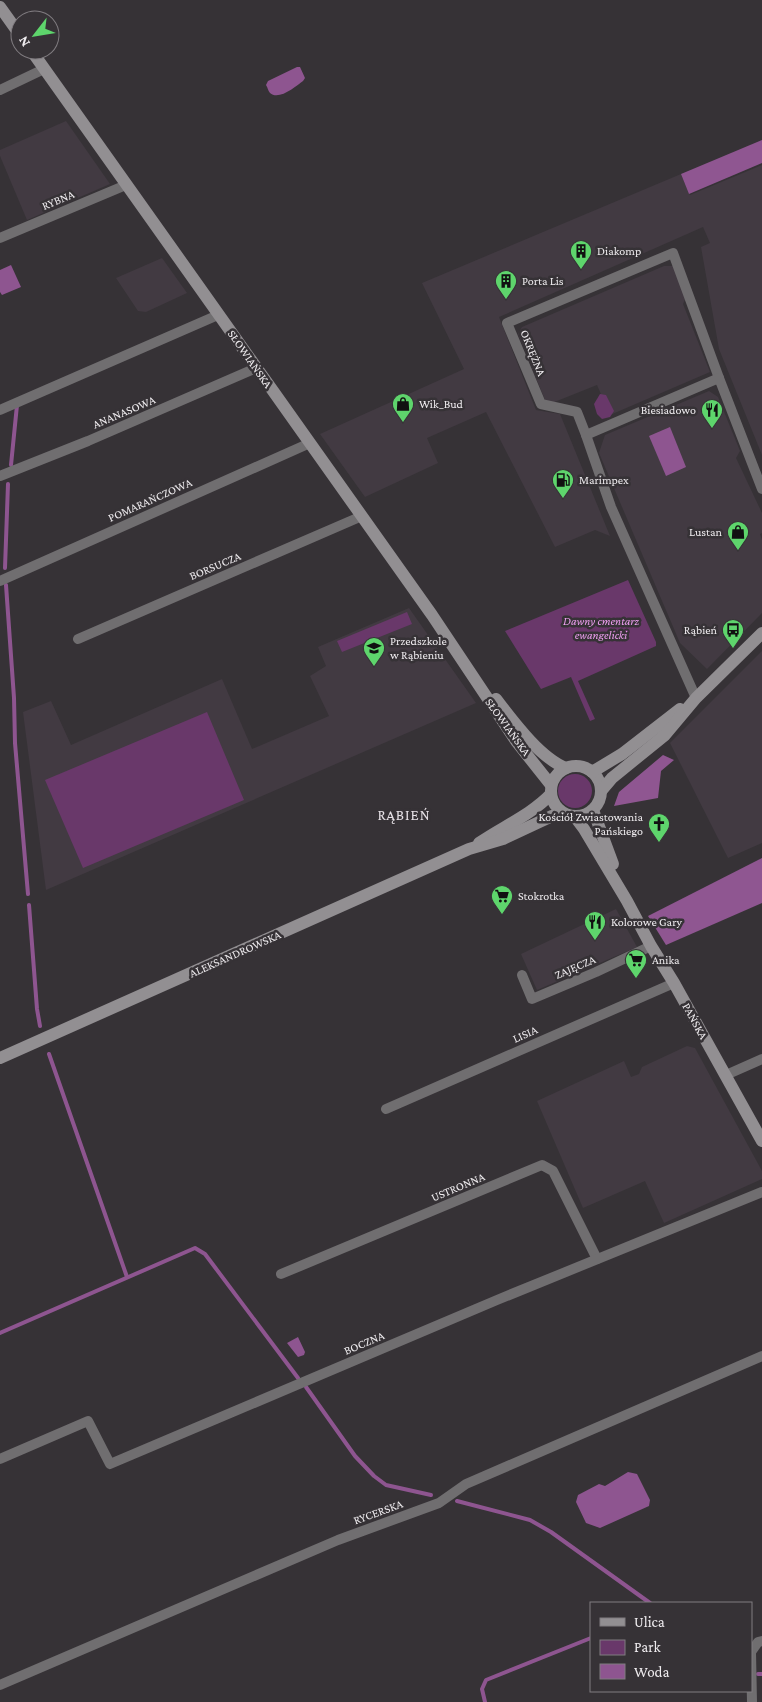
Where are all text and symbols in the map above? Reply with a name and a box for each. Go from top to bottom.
north arrow [10,10,60,60]
text: N [14,33,33,50]
street label: RYBNA [40,187,77,213]
building icon: Diakomp [569,239,593,270]
place label: Diakomp [597,244,641,258]
building icon: Porta Lis [494,269,518,300]
place label: Porta Lis [522,274,564,288]
street label: SŁOWIAŃSKA [225,327,275,391]
street label: OKRĘŻNA [517,328,549,378]
street label: ANANASOWA [90,392,158,432]
shop icon: Wik_Bud [391,392,415,423]
place label: Wik_Bud [419,397,464,411]
restaurant icon: Biesiadowo [700,398,724,429]
place label: Biesiadowo [641,403,696,417]
fuel station icon: Marimpex [551,468,575,499]
place label: Marimpex [579,473,629,487]
street label: POMARAŃCZOWA [106,475,194,525]
shop icon: Lustan [726,520,750,551]
place label: Lustan [689,525,723,539]
street label: BORSUCZA [187,549,243,583]
park label: Dawny cmentarz ewangelicki [563,614,640,642]
bus stop icon: Rąbień [721,618,745,649]
place label: Rąbień [684,623,718,637]
place label: Przedszkole w Rąbieniu [390,634,447,662]
school or university icon: Przedszkole w Rąbieniu [362,636,386,667]
street label: SŁOWIAŃSKA [482,695,534,759]
district label: RĄBIEŃ [377,807,431,824]
place label: Kościół Zwiastowania Pańskiego [539,810,643,838]
church icon: Kościół Zwiastowania Pańskiego [647,812,671,843]
supermarket icon: Stokrotka [490,884,514,915]
place label: Stokrotka [518,889,565,903]
restaurant icon: Kolorowe Gary [583,910,607,941]
place label: Kolorowe Gary [611,915,682,929]
street label: ALEKSANDROWSKA [187,927,283,981]
supermarket icon: Anika [624,948,648,979]
street label: ZAJĘCZA [552,952,598,982]
place label: Anika [652,953,680,967]
street label: PAŃSKA [679,1000,711,1042]
street label: LISIA [510,1022,540,1046]
street label: USTRONNA [429,1169,487,1205]
street label: BOCZNA [342,1328,386,1358]
street label: RYCERSKA [351,1497,405,1527]
legend [590,1602,752,1692]
text: Ulica [634,1614,665,1630]
text: Park [634,1639,661,1655]
text: Woda [634,1664,669,1680]

